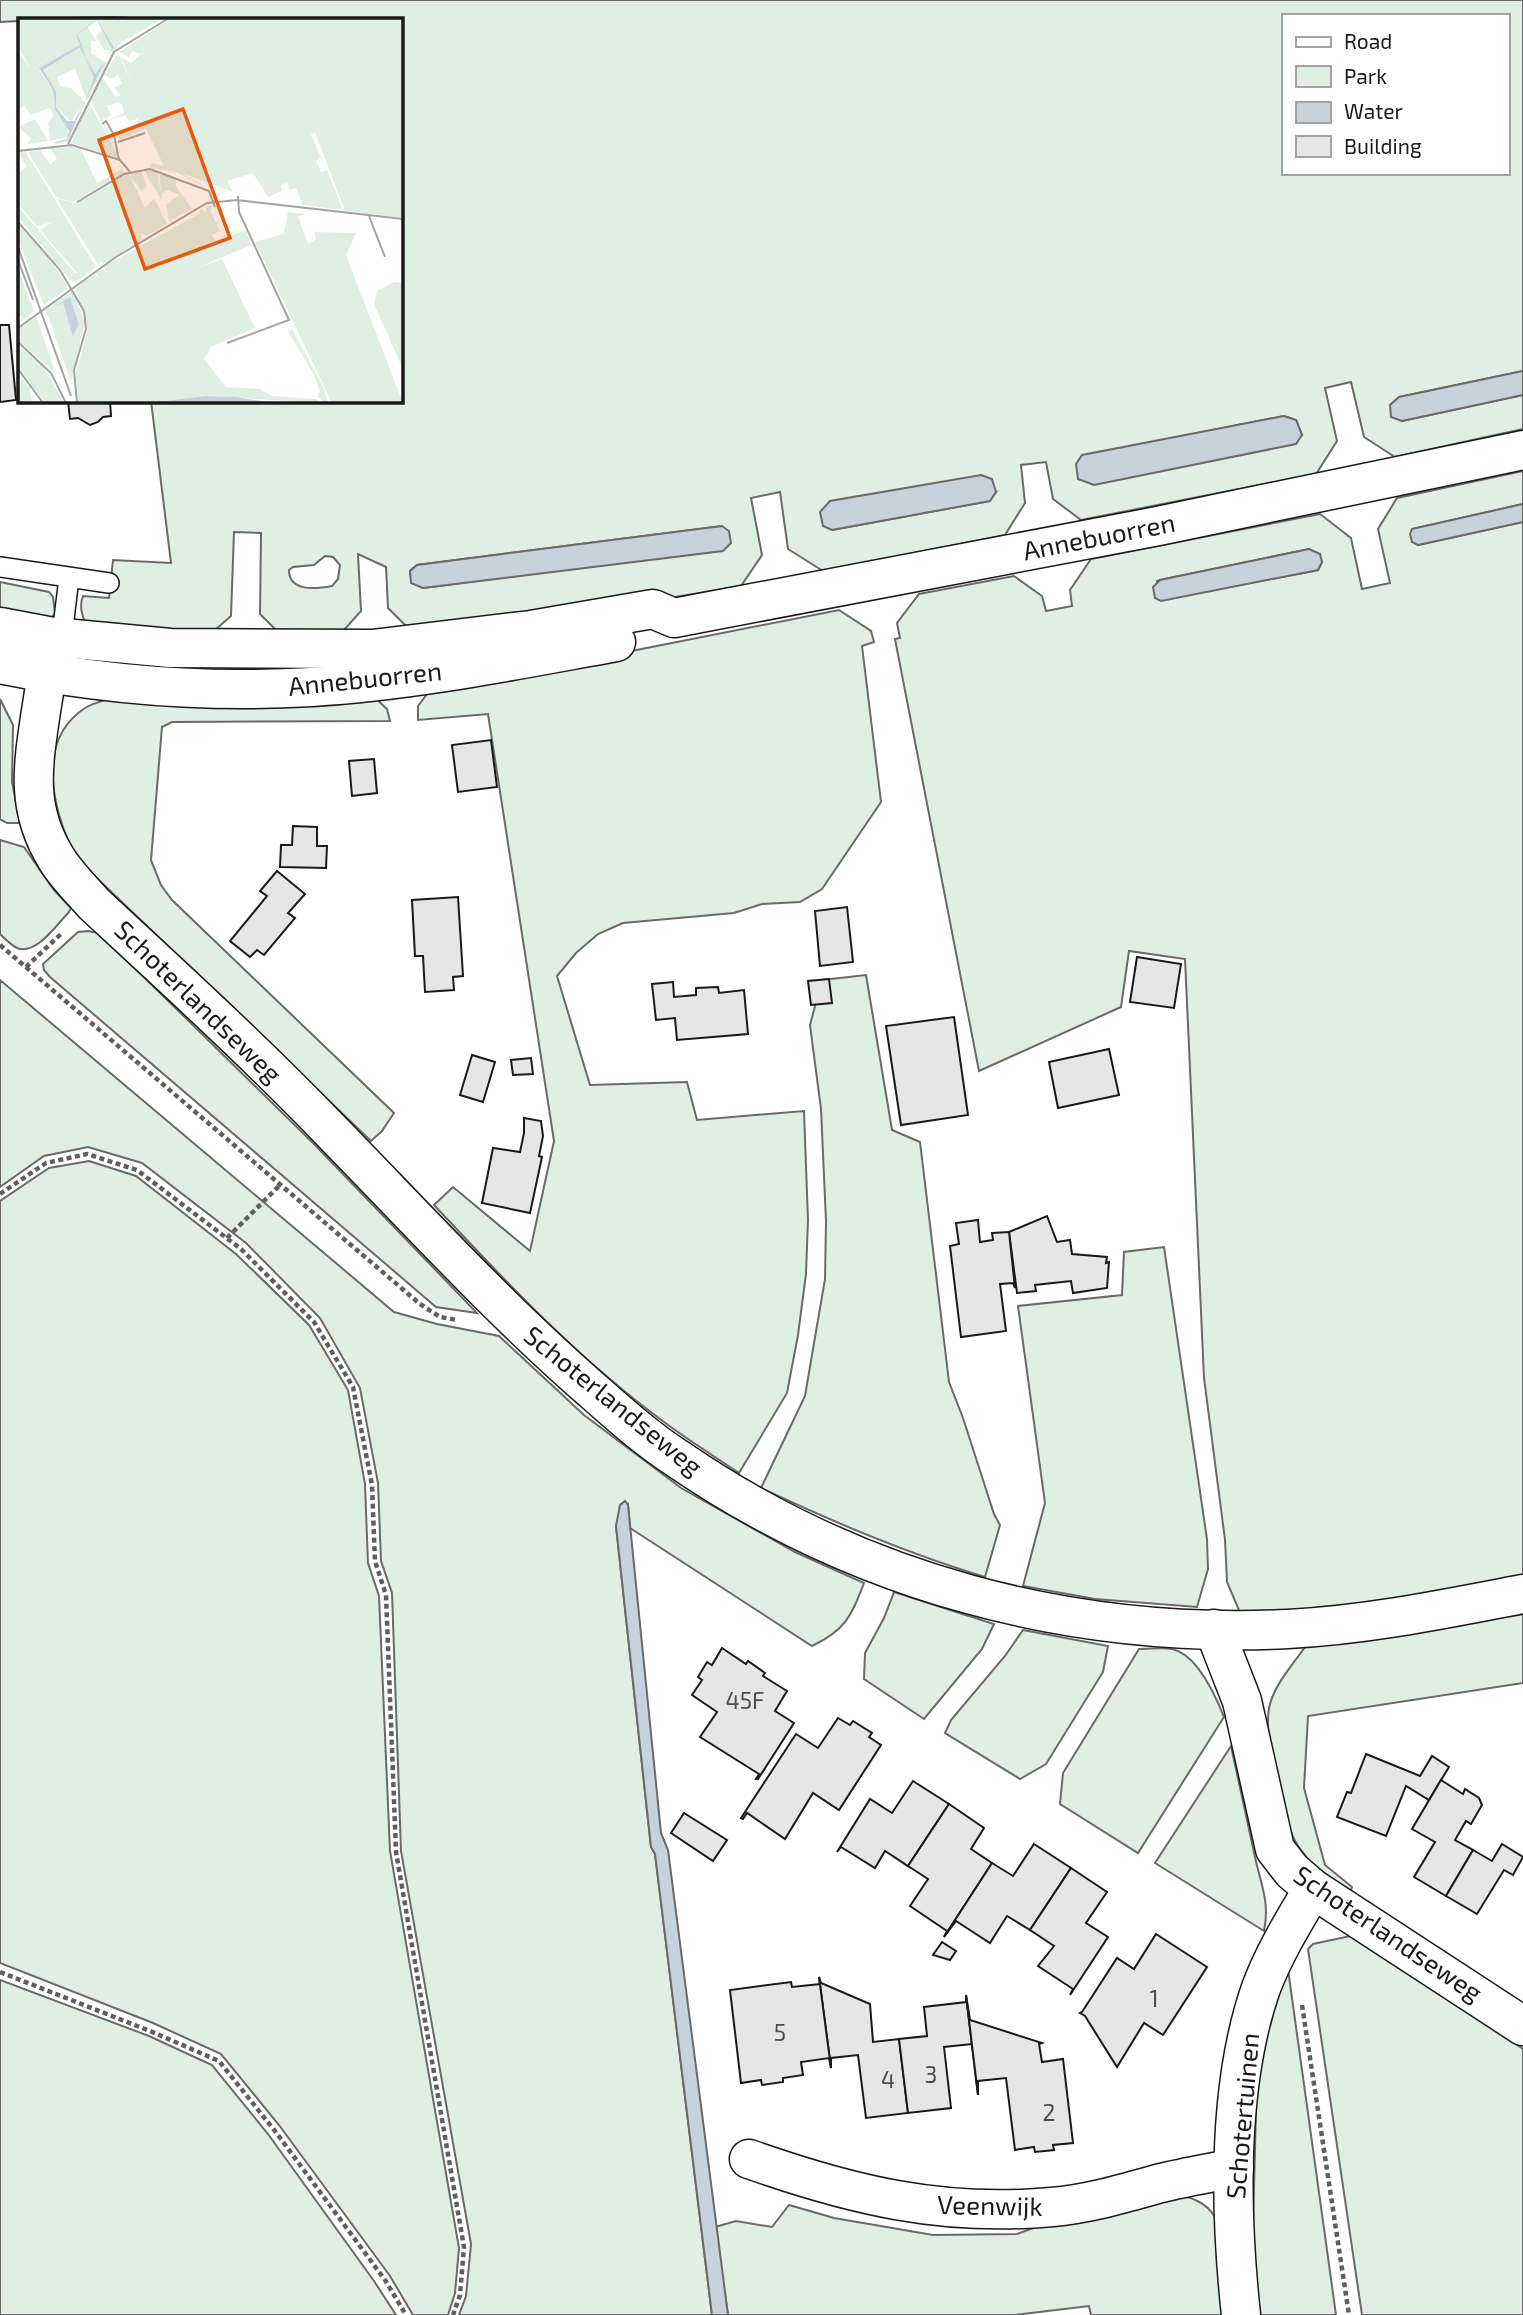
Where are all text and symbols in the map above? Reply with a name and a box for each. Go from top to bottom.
legend [1282,14,1509,175]
inset map [18,18,402,402]
text: Road [1344,28,1392,53]
text: Park [1344,63,1387,88]
text: Water [1344,98,1403,123]
text: Building [1344,133,1422,158]
street label: Annebuorren [1020,506,1177,565]
street label: Annebuorren [286,654,443,701]
street label: Schoterlandseweg [109,913,289,1089]
street label: Schoterlandseweg [519,1318,709,1481]
house number: 45F [726,1686,764,1714]
street label: Schoterlandseweg [1289,1858,1489,2007]
house number: 1 [1149,1984,1159,2012]
house number: 5 [774,2018,786,2046]
street label: Schotertuinen [1219,2031,1264,2200]
house number: 3 [925,2060,937,2088]
house number: 4 [881,2065,895,2093]
house number: 2 [1043,2098,1055,2126]
street label: Veenwijk [937,2188,1043,2221]

